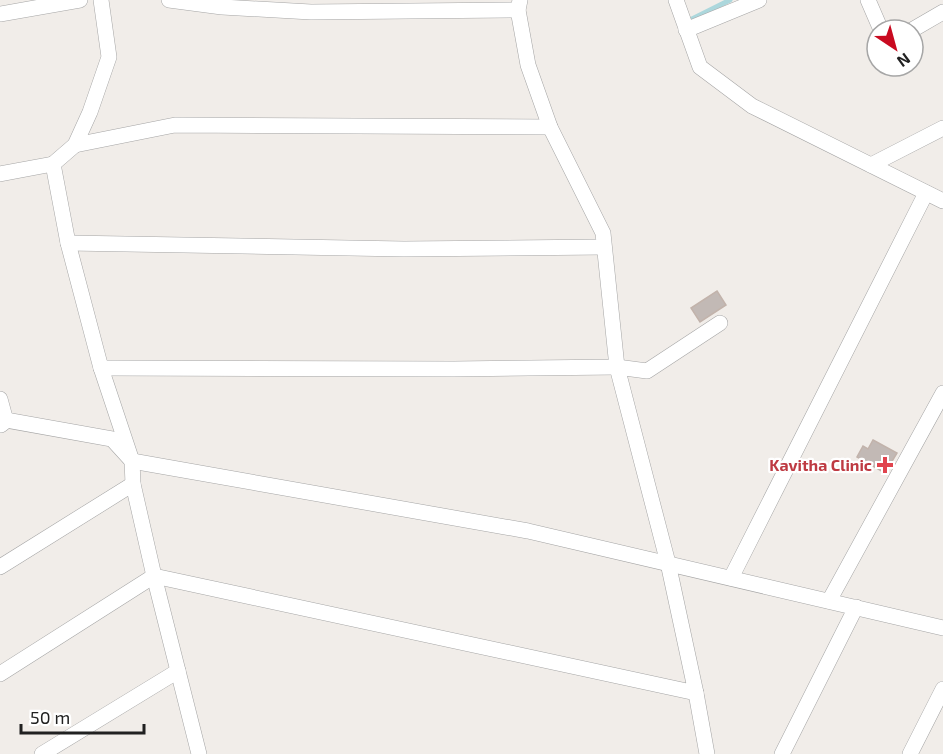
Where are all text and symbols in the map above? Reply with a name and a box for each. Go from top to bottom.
north arrow [865,18,925,78]
text: N [894,49,914,72]
place label: Kavitha Clinic [769,455,872,474]
marker: Kavitha Clinic [876,456,894,474]
scale bar [21,697,144,735]
text: 50 m [30,706,70,728]

